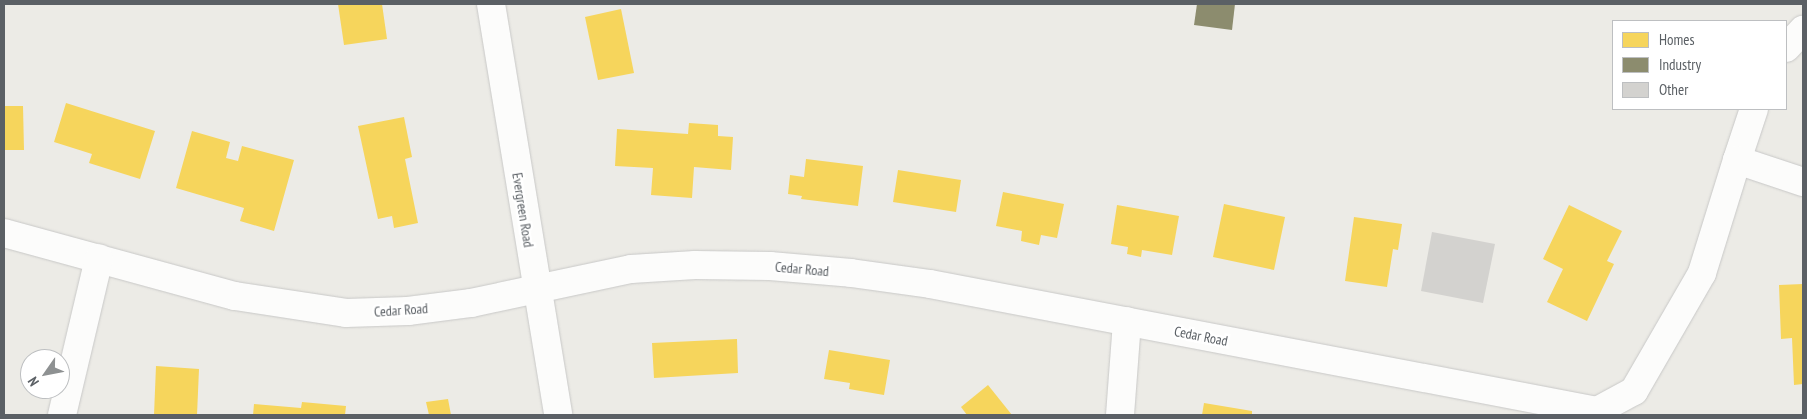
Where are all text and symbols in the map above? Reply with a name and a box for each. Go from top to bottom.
legend [1612,20,1787,110]
text: Homes [1659,30,1695,49]
text: Industry [1659,55,1701,74]
text: Other [1659,80,1688,99]
street label: Evergreen Road [509,171,537,249]
street label: Cedar Road [774,258,830,280]
street label: Cedar Road [373,300,429,320]
street label: Cedar Road [1173,323,1229,349]
north arrow [20,349,70,399]
text: N [24,374,43,390]

